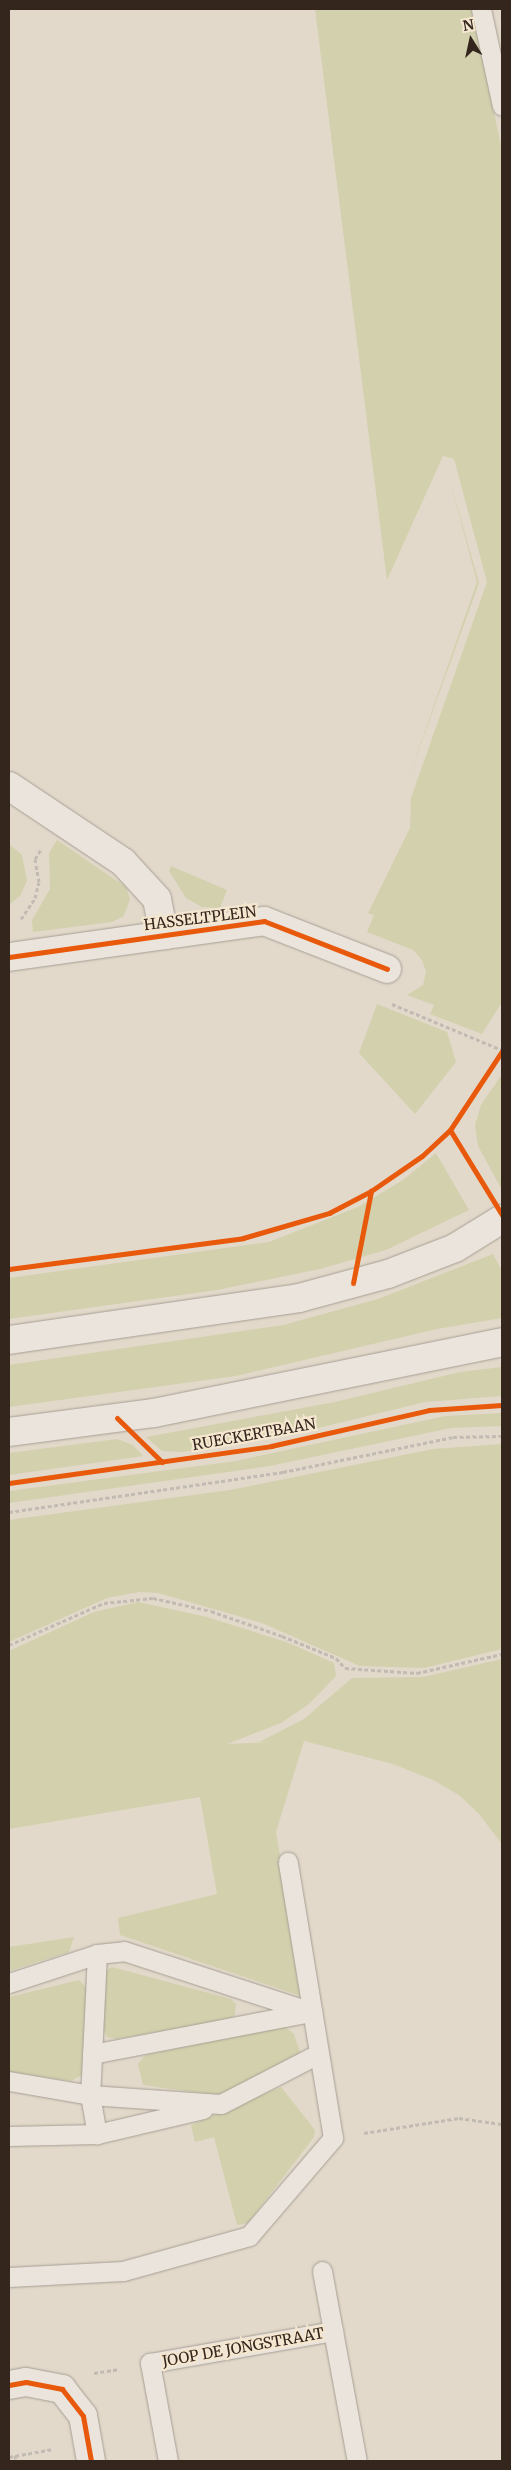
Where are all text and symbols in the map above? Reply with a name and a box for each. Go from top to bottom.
north arrow [446,15,496,65]
text: N [461,15,475,35]
street label: HASSELTPLEIN [143,902,257,934]
street label: RUECKERTBAAN [191,1414,317,1454]
street label: JOOP DE JONGSTRAAT [161,2324,325,2370]

